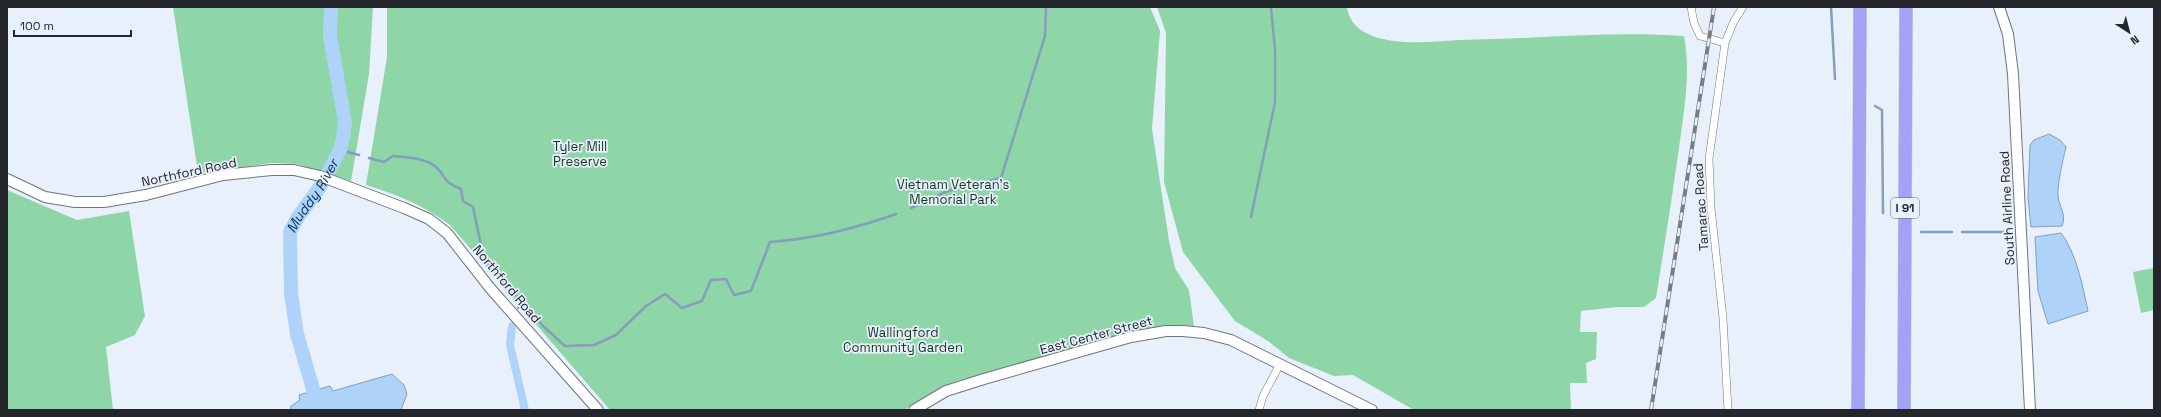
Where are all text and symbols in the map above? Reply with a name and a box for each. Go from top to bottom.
scale bar [14,12,131,38]
north arrow [2109,12,2149,52]
text: 100 m [20,18,54,34]
text: N [2128,32,2142,48]
park label: Tyler Mill Preserve [553,138,607,170]
street label: South Airline Road [1996,150,2018,266]
street label: Northford Road [140,154,238,190]
water label: Muddy River [282,155,343,236]
street label: Tamarac Road [1689,163,1713,251]
park label: Vietnam Veteran's Memorial Park [897,176,1010,208]
road number: I 91 [1891,198,1919,218]
street label: Northford Road [469,241,545,327]
street label: East Center Street [1038,312,1154,358]
park label: Wallingford Community Garden [843,324,963,356]

